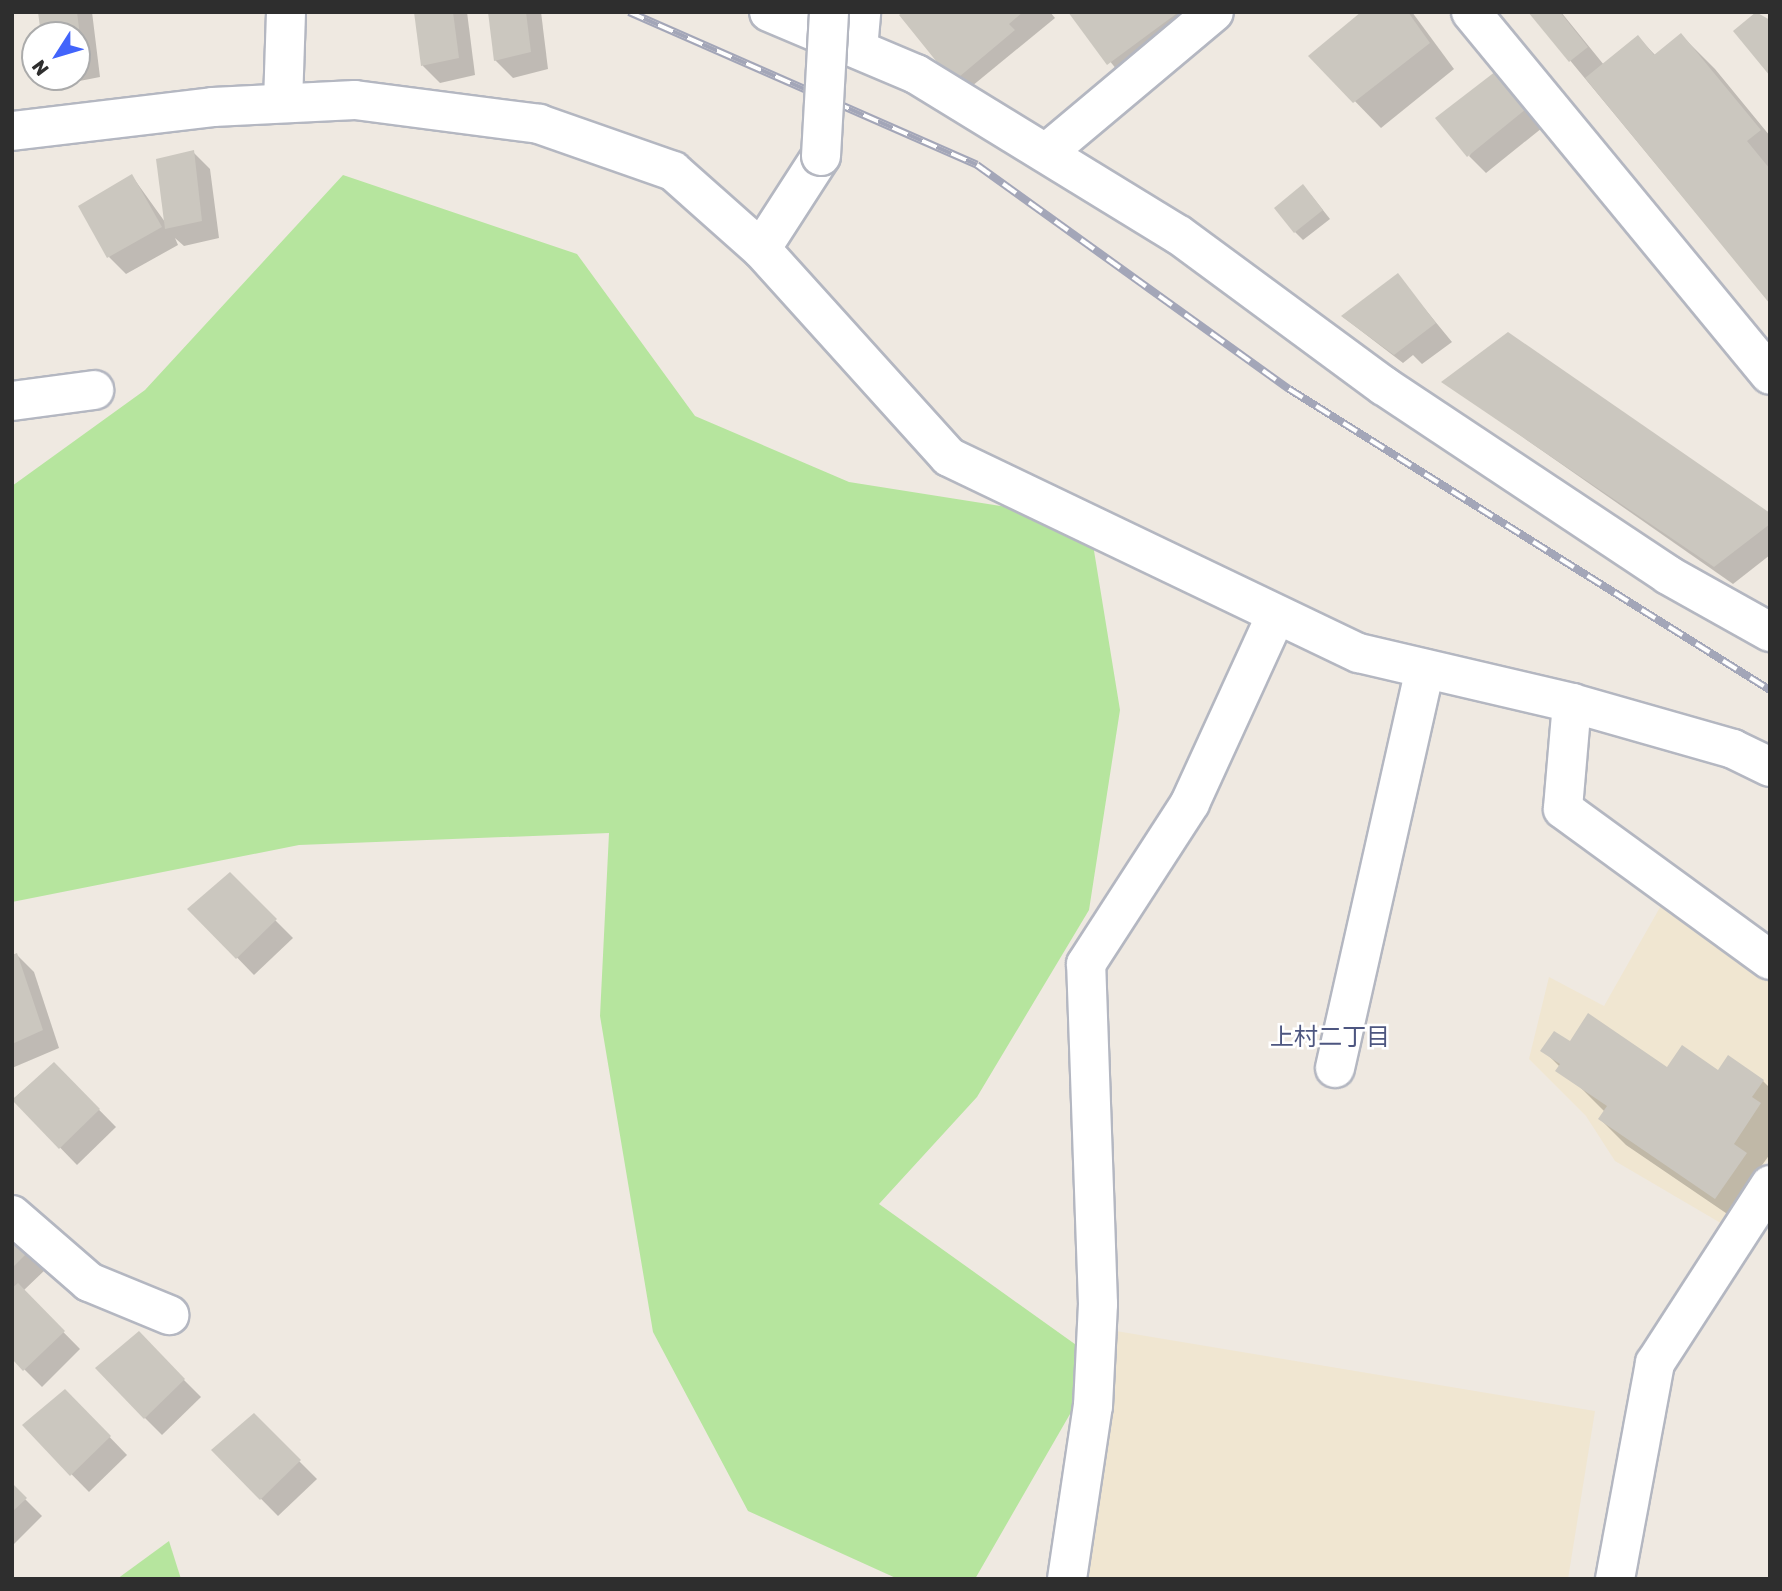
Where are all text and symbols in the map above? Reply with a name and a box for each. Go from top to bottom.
north arrow [21,21,91,91]
text: N [27,55,54,80]
district label: 上村二丁目 [1270,1024,1390,1052]

